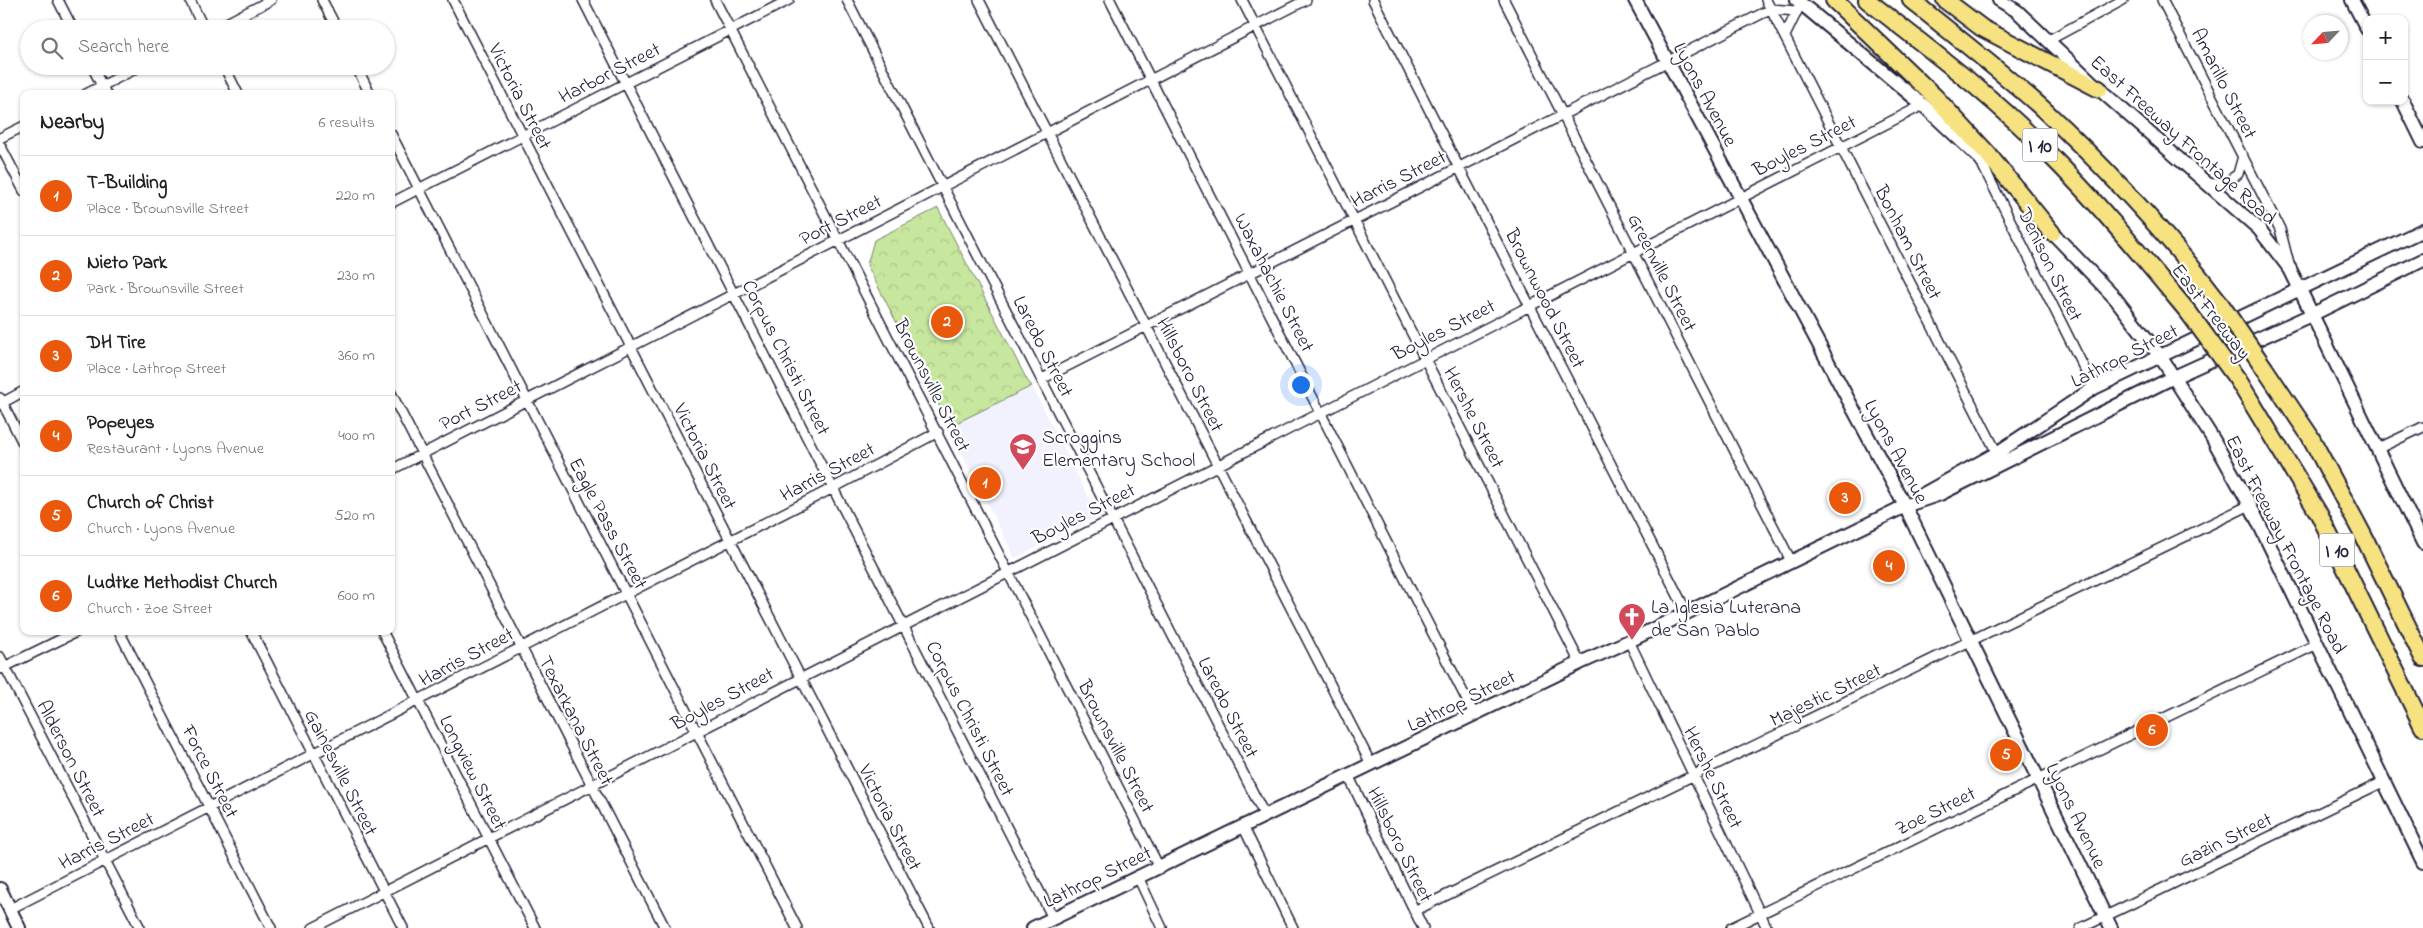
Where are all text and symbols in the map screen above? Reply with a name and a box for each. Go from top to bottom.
north arrow [2303,15,2348,60]
map controls [2363,15,2408,105]
button: + [2363,15,2408,60]
search box [20,20,395,75]
street label: Amarillo Street [2182,24,2263,145]
icon: search [38,34,66,62]
text: Search here [78,34,169,61]
street label: Harbor Street [554,36,666,112]
street label: Victoria Street [479,38,558,156]
street label: Lyons Avenue [1664,38,1743,152]
street label: East Freeway Frontage Road [2082,49,2282,233]
button: − [2363,60,2408,105]
text: Nearby [40,108,104,138]
street label: Boyles Street [1747,109,1862,186]
text: 6 results [318,111,375,135]
road number: I 10 [2022,128,2058,162]
street label: Harris Street [1346,144,1452,217]
text: T-Building [87,170,167,197]
street label: Bonham Street [1865,180,1948,306]
text: 1 [53,184,59,208]
text: 220 m [336,184,375,208]
street label: Port Street [795,188,888,254]
text: Place · Brownsville Street [87,197,249,221]
street label: Denison Street [2008,203,2089,327]
street label: Waxahachie Street [1225,209,1320,358]
street label: Greenville Street [1619,209,1703,337]
street label: Brownwood Street [1496,223,1592,374]
text: Nieto Park [87,250,167,277]
street label: East Freeway [2163,258,2257,367]
text: 2 [52,264,60,288]
text: 230 m [337,264,375,288]
street label: Corpus Christi Street [733,275,837,441]
text: Park · Brownsville Street [87,277,244,301]
street label: Laredo Street [1004,291,1080,403]
street label: Boyles Street [1386,293,1501,370]
pin: 2 [931,303,963,341]
street label: Hillsboro Street [1147,313,1230,438]
street label: Brownsville Street [884,314,977,458]
street label: Lathrop Street [2066,318,2184,397]
text: DH Tire [87,330,145,357]
text: 3 [53,344,59,368]
text: 360 m [338,344,375,368]
text: Place · Lathrop Street [87,357,226,381]
street label: Hershe Street [1435,362,1511,474]
your location [1288,372,1314,398]
street label: Port Street [435,373,528,439]
street label: Lyons Avenue [1855,395,1934,509]
street label: Victoria Street [664,398,743,516]
text: Popeyes [87,410,154,437]
text: 4 [53,424,59,448]
text: 400 m [338,424,375,448]
place label: Scroggins Elementary School [1042,424,1195,476]
street label: East Freeway Frontage Road [2216,431,2353,660]
school or university icon: Scroggins Elementary School [1008,432,1038,471]
street label: Harris Street [775,436,881,510]
text: Restaurant · Lyons Avenue [87,437,264,461]
street label: Eagle Pass Street [559,453,654,596]
pin: 1 [969,464,1001,502]
street label: Boyles Street [1026,477,1141,554]
pin: 3 [1829,479,1861,517]
text: Church of Christ [87,490,214,517]
text: 5 [51,504,61,528]
text: 520 m [335,504,375,528]
text: Church · Lyons Avenue [87,517,235,541]
road number: I 10 [2320,534,2354,566]
pin: 4 [1873,547,1905,585]
text: Ludtke Methodist Church [87,570,277,597]
text: 6 [52,584,60,608]
text: 600 m [338,584,375,608]
place label: La Iglesia Luterana de San Pablo [1651,594,1801,646]
text: Church · Zoe Street [87,597,212,621]
church icon: La Iglesia Luterana de San Pablo [1617,602,1647,641]
street label: Harris Street [414,621,520,695]
street label: Corpus Christi Street [917,636,1021,802]
street label: Texarkana Street [530,651,620,791]
street label: Laredo Street [1189,652,1265,764]
street label: Majestic Street [1766,657,1887,736]
street label: Boyles Street [666,661,780,740]
street label: Lathrop Street [1403,663,1521,741]
street label: Brownsville Street [1068,675,1161,819]
street label: Alderson Street [28,696,112,823]
street label: Gainesville Street [295,705,384,842]
street label: Longview Street [429,711,513,836]
pin: 6 [2136,711,2168,749]
street label: Force Street [172,720,245,824]
street label: Hershe Street [1674,722,1749,835]
pin: 5 [1990,736,2022,774]
street label: Lyons Avenue [2037,758,2113,874]
street label: Victoria Street [849,759,928,877]
street label: Zoe Street [1891,780,1981,844]
street label: Hillsboro Street [1358,783,1439,908]
street label: Harris Street [54,806,160,879]
street label: Gazin Street [2175,806,2278,876]
street label: Lathrop Street [1039,839,1157,917]

